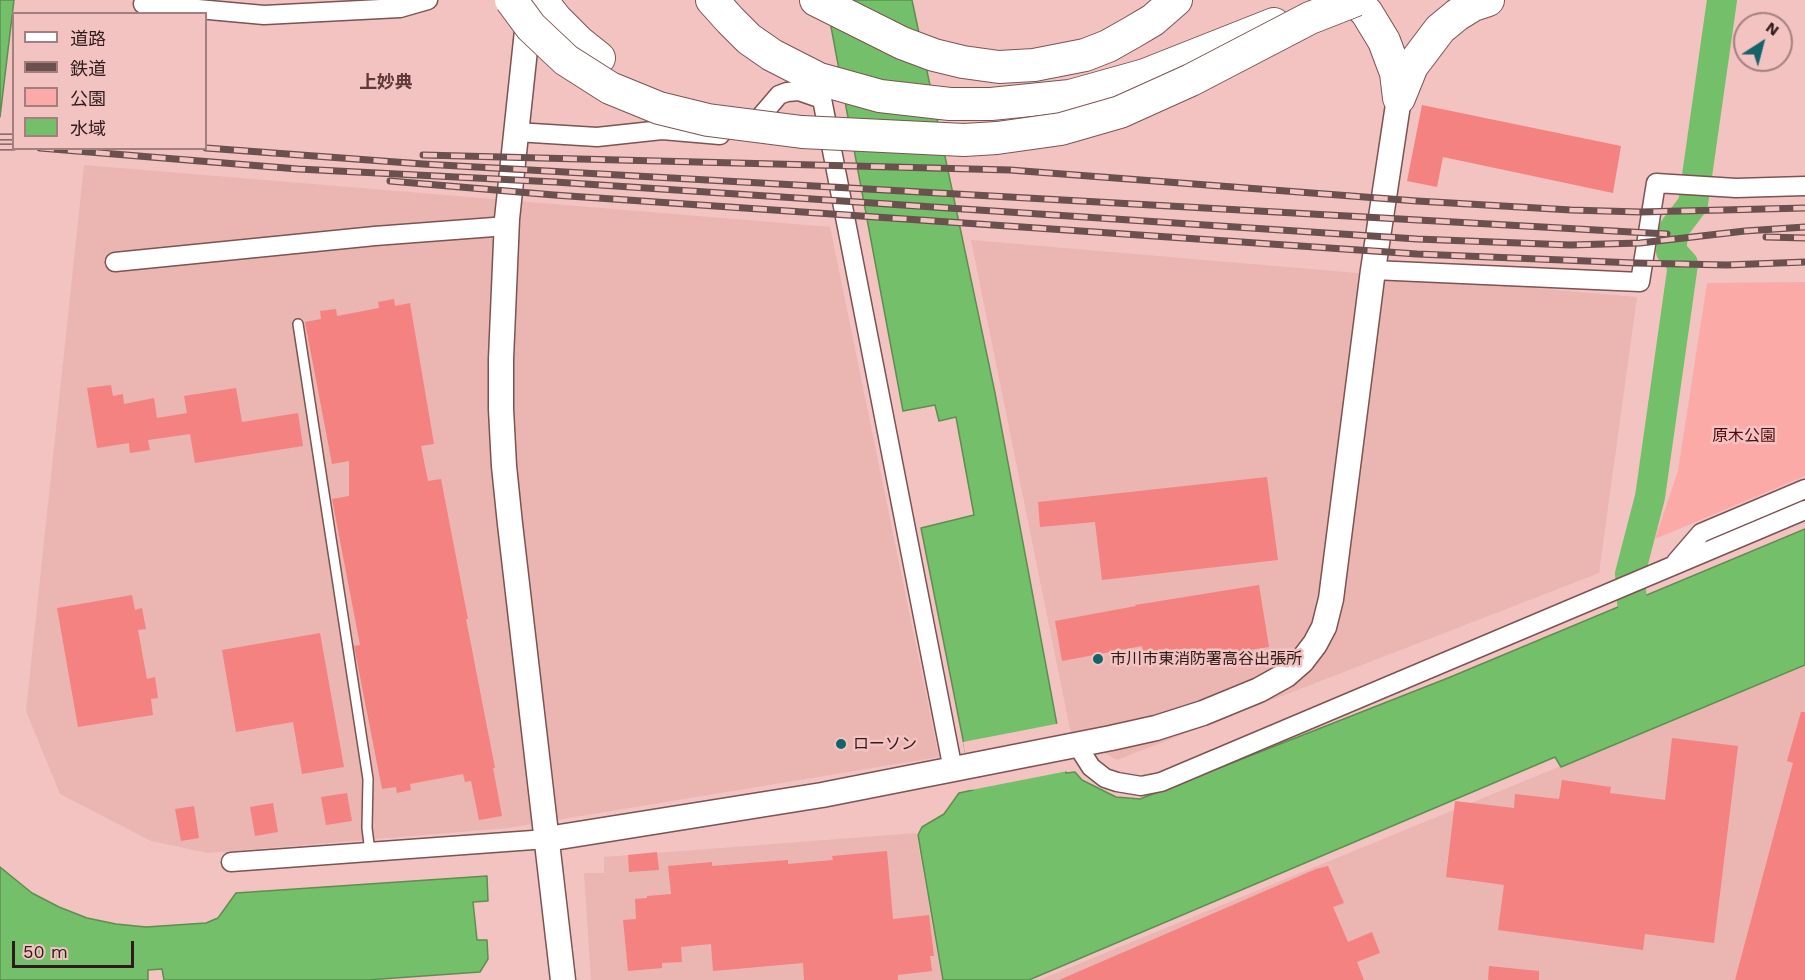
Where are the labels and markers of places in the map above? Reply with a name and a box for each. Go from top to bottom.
place label: 市川市東消防署高谷出張所 [1110,649,1302,669]
marker: 市川市東消防署高谷出張所 [1091,652,1105,666]
place label: ローソン [853,734,917,754]
marker: ローソン [834,737,848,751]

